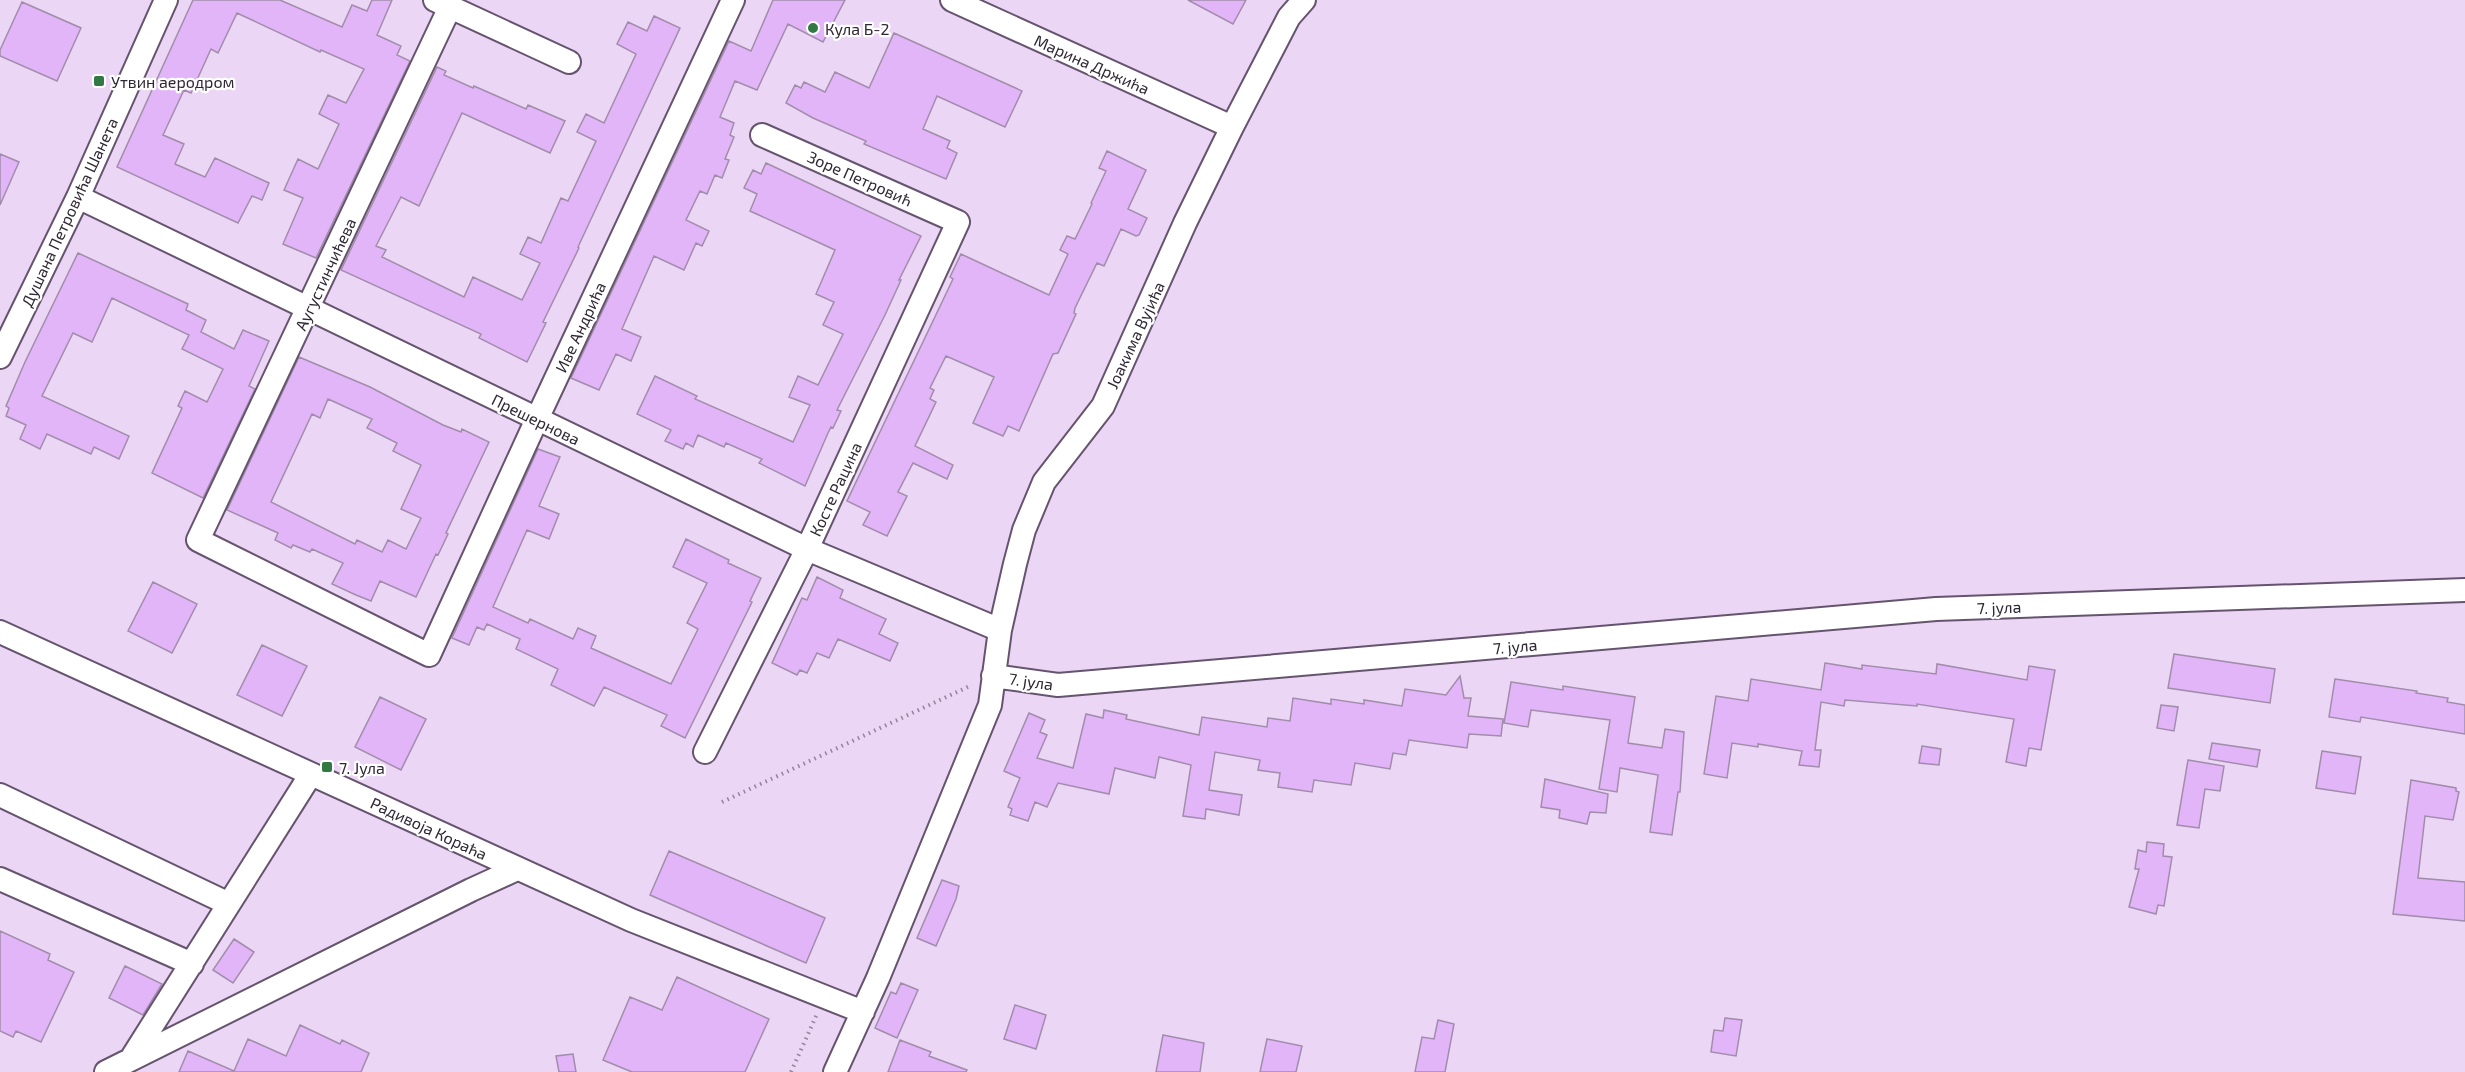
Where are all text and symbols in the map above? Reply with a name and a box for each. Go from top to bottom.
place label: Кула Б-2 [825,19,890,39]
marker: Кула Б-2 [806,21,820,35]
street label: Марина Држића [1032,30,1152,98]
place label: Утвин аеродром [111,72,235,91]
marker: Утвин аеродром [92,74,106,88]
street label: Душана Петровића Шанета [17,115,122,310]
street label: Зоре Петровић [805,146,915,210]
street label: Аугустинчићева [291,215,360,334]
street label: Иве Андрића [551,279,609,375]
street label: Јоакима Вујића [1102,279,1169,392]
street label: Прешернова [489,389,583,449]
street label: Косте Рацина [805,439,865,539]
street label: 7. јула [1976,597,2022,618]
street label: 7. јула [1492,635,1538,658]
street label: 7. јула [1007,668,1054,694]
place label: 7. Јула [339,758,385,778]
marker: 7. Јула [320,760,334,774]
street label: Радивоја Кораћа [367,793,490,864]

